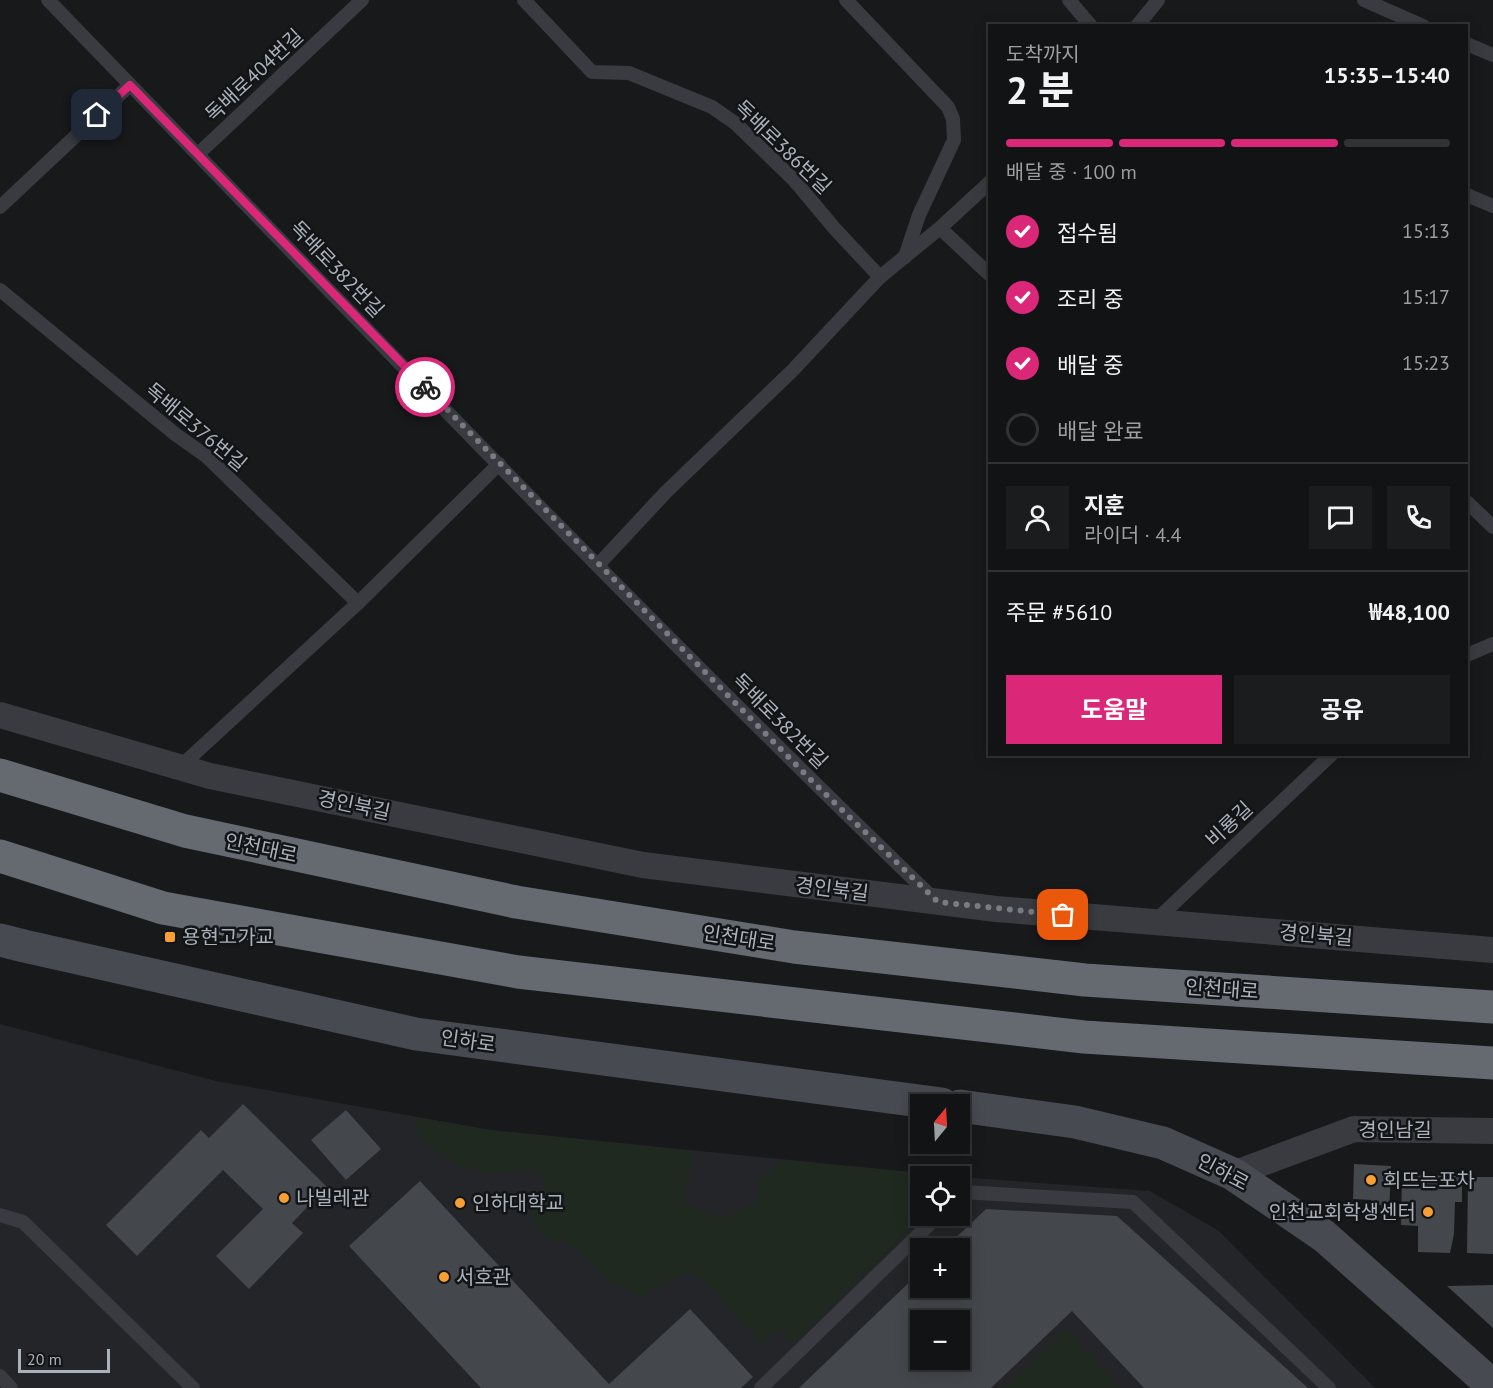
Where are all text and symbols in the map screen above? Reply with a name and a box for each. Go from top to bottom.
street label: 독배로404번길 [200,23,308,127]
text: 도착까지 [1006,41,1080,67]
text: 15:35–15:40 [1324,61,1450,89]
text: 2 분 [1006,64,1074,115]
pin [71,89,122,140]
street label: 독배로386번길 [729,94,837,200]
icon: home [80,98,113,131]
text: 배달 중 · 100 m [1006,159,1137,185]
street label: 독배로382번길 [284,215,390,323]
icon: check [1006,215,1039,248]
text: 15:13 [1402,218,1450,244]
text: 접수됨 [1057,219,1118,247]
icon: check [1006,281,1039,314]
text: 15:17 [1402,284,1450,310]
text: 조리 중 [1057,285,1124,313]
icon: check [1006,347,1039,380]
text: 15:23 [1402,350,1450,376]
text: 배달 중 [1057,351,1124,379]
courier [395,357,455,417]
icon: bike [409,371,442,404]
street label: 독배로376번길 [140,377,252,477]
text: 배달 완료 [1057,417,1144,445]
button: person [1006,486,1069,549]
button: chat [1309,486,1372,549]
button: phone [1387,486,1450,549]
text: 지훈 [1084,491,1124,519]
text: 라이더 · 4.4 [1084,522,1181,548]
text: 주문 #5610 [1006,598,1112,626]
text: ₩48,100 [1369,598,1450,626]
street label: 독배로382번길 [727,668,833,774]
button: 도움말 [1006,675,1222,744]
button: 공유 [1234,675,1450,744]
street label: 경인북길 [315,785,393,825]
street label: 비룡길 [1200,796,1258,852]
street label: 인천대로 [222,828,300,868]
street label: 경인북길 [794,872,870,906]
pin [1037,889,1088,940]
icon: bag [1046,898,1079,931]
street label: 인천대로 [701,919,777,957]
street label: 경인북길 [1278,919,1354,951]
place label: 용현고가교 [182,924,274,950]
marker: 용현고가교 [163,930,177,944]
street label: 인천대로 [1184,973,1260,1005]
street label: 인하로 [439,1024,497,1058]
north arrow [910,1094,970,1154]
map controls [910,1094,970,1370]
street label: 경인남길 [1358,1117,1432,1143]
street label: 인하로 [1193,1148,1253,1196]
button: locate [910,1166,970,1226]
place label: 회뜨는포차 [1383,1167,1475,1193]
marker: 회뜨는포차 [1364,1173,1378,1187]
place label: 나빌레관 [296,1185,370,1211]
place label: 인하대학교 [472,1190,564,1216]
marker: 나빌레관 [277,1191,291,1205]
marker: 인하대학교 [453,1196,467,1210]
place label: 인천교회학생센터 [1269,1199,1416,1225]
marker: 인천교회학생센터 [1421,1205,1435,1219]
button: + [910,1238,970,1298]
place label: 서호관 [456,1264,511,1290]
marker: 서호관 [437,1270,451,1284]
button: − [910,1310,970,1370]
scale bar [18,1346,110,1374]
text: 20 m [27,1349,62,1369]

